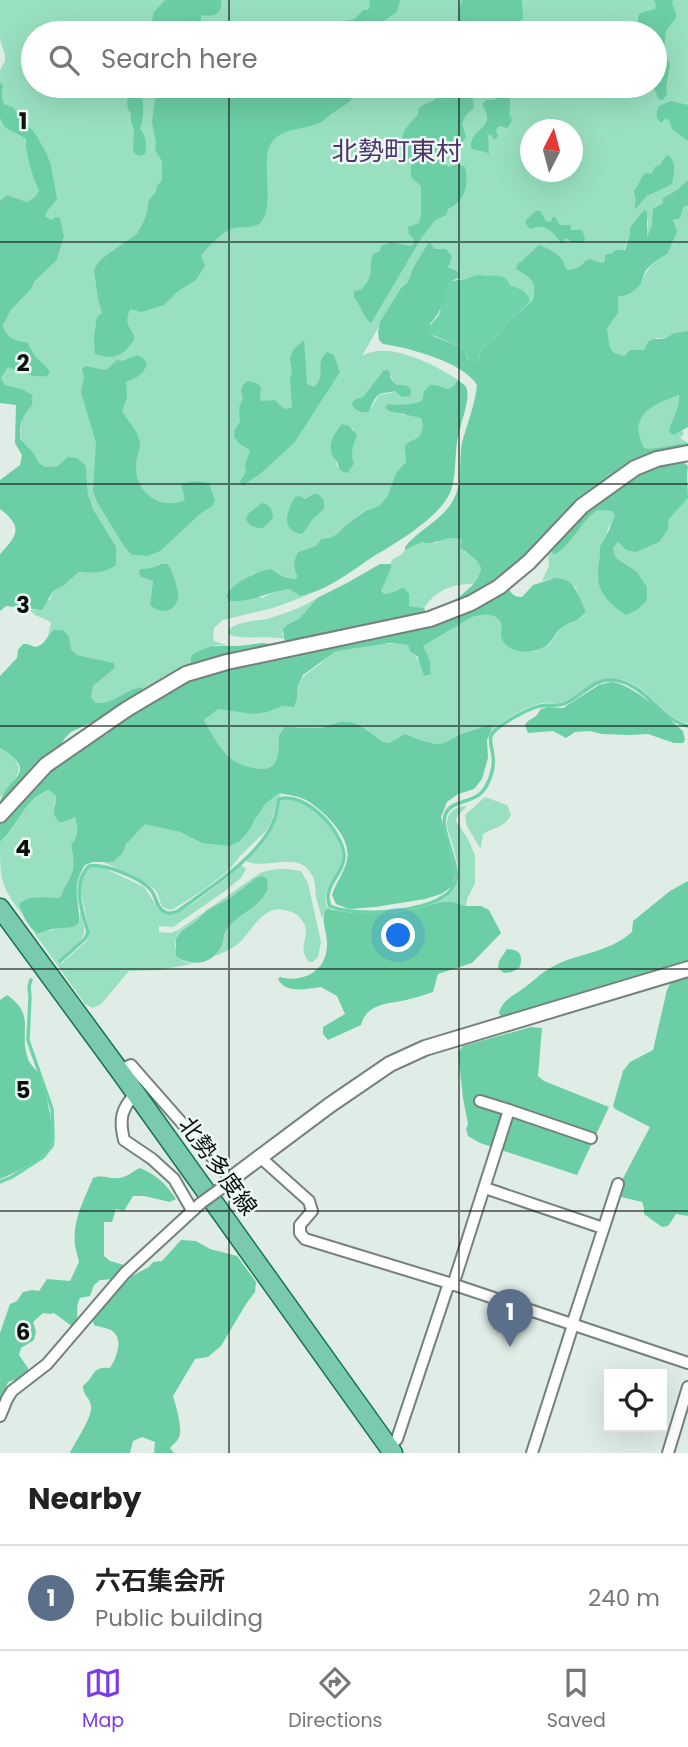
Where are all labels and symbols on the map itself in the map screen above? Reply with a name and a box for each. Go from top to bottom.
text: 1 [19,105,27,137]
north arrow [520,119,583,182]
district label: 北勢町東村 [332,133,462,169]
text: 2 [16,347,30,379]
text: 3 [16,589,30,621]
text: 4 [15,832,31,864]
your location [381,918,415,952]
text: 5 [16,1074,30,1106]
street label: 北勢多度線 [171,1110,265,1222]
pin: 1 [487,1289,533,1347]
text: 6 [16,1316,30,1348]

